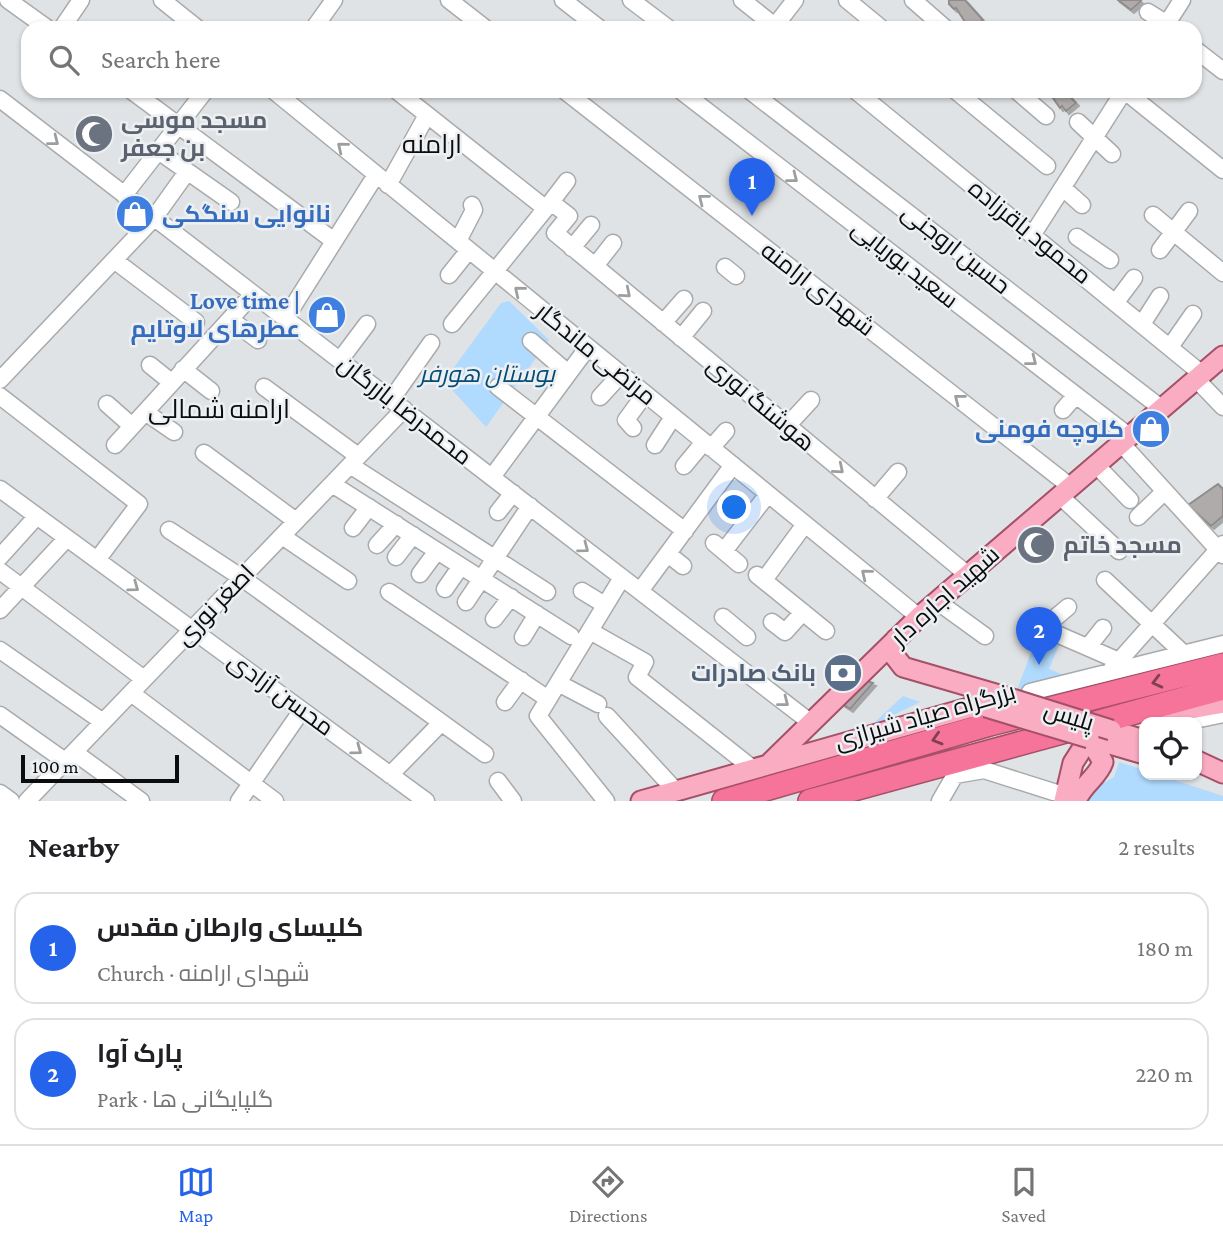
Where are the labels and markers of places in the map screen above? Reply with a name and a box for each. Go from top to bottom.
place label: مسجد موسی بن جعفر [120,106,267,162]
mosque icon: مسجد موسی بن جعفر [73,113,115,155]
pin: 1 [729,158,775,216]
shop icon: نانوایی سنگکی [114,193,156,235]
place label: نانوایی سنگکی [162,200,331,228]
place label: Love time | عطرهای لاوتایم [130,287,300,345]
shop icon: Love time | عطرهای لاوتایم [306,294,348,336]
shop icon: کلوچه فومنی [1130,408,1172,450]
place label: کلوچه فومنی [975,415,1124,446]
mosque icon: مسجد خاتم [1015,524,1057,566]
place label: مسجد خاتم [1063,531,1182,561]
pin: 2 [1016,607,1062,665]
bank icon: بانک صادرات [822,652,864,694]
place label: بانک صادرات [691,659,816,687]

